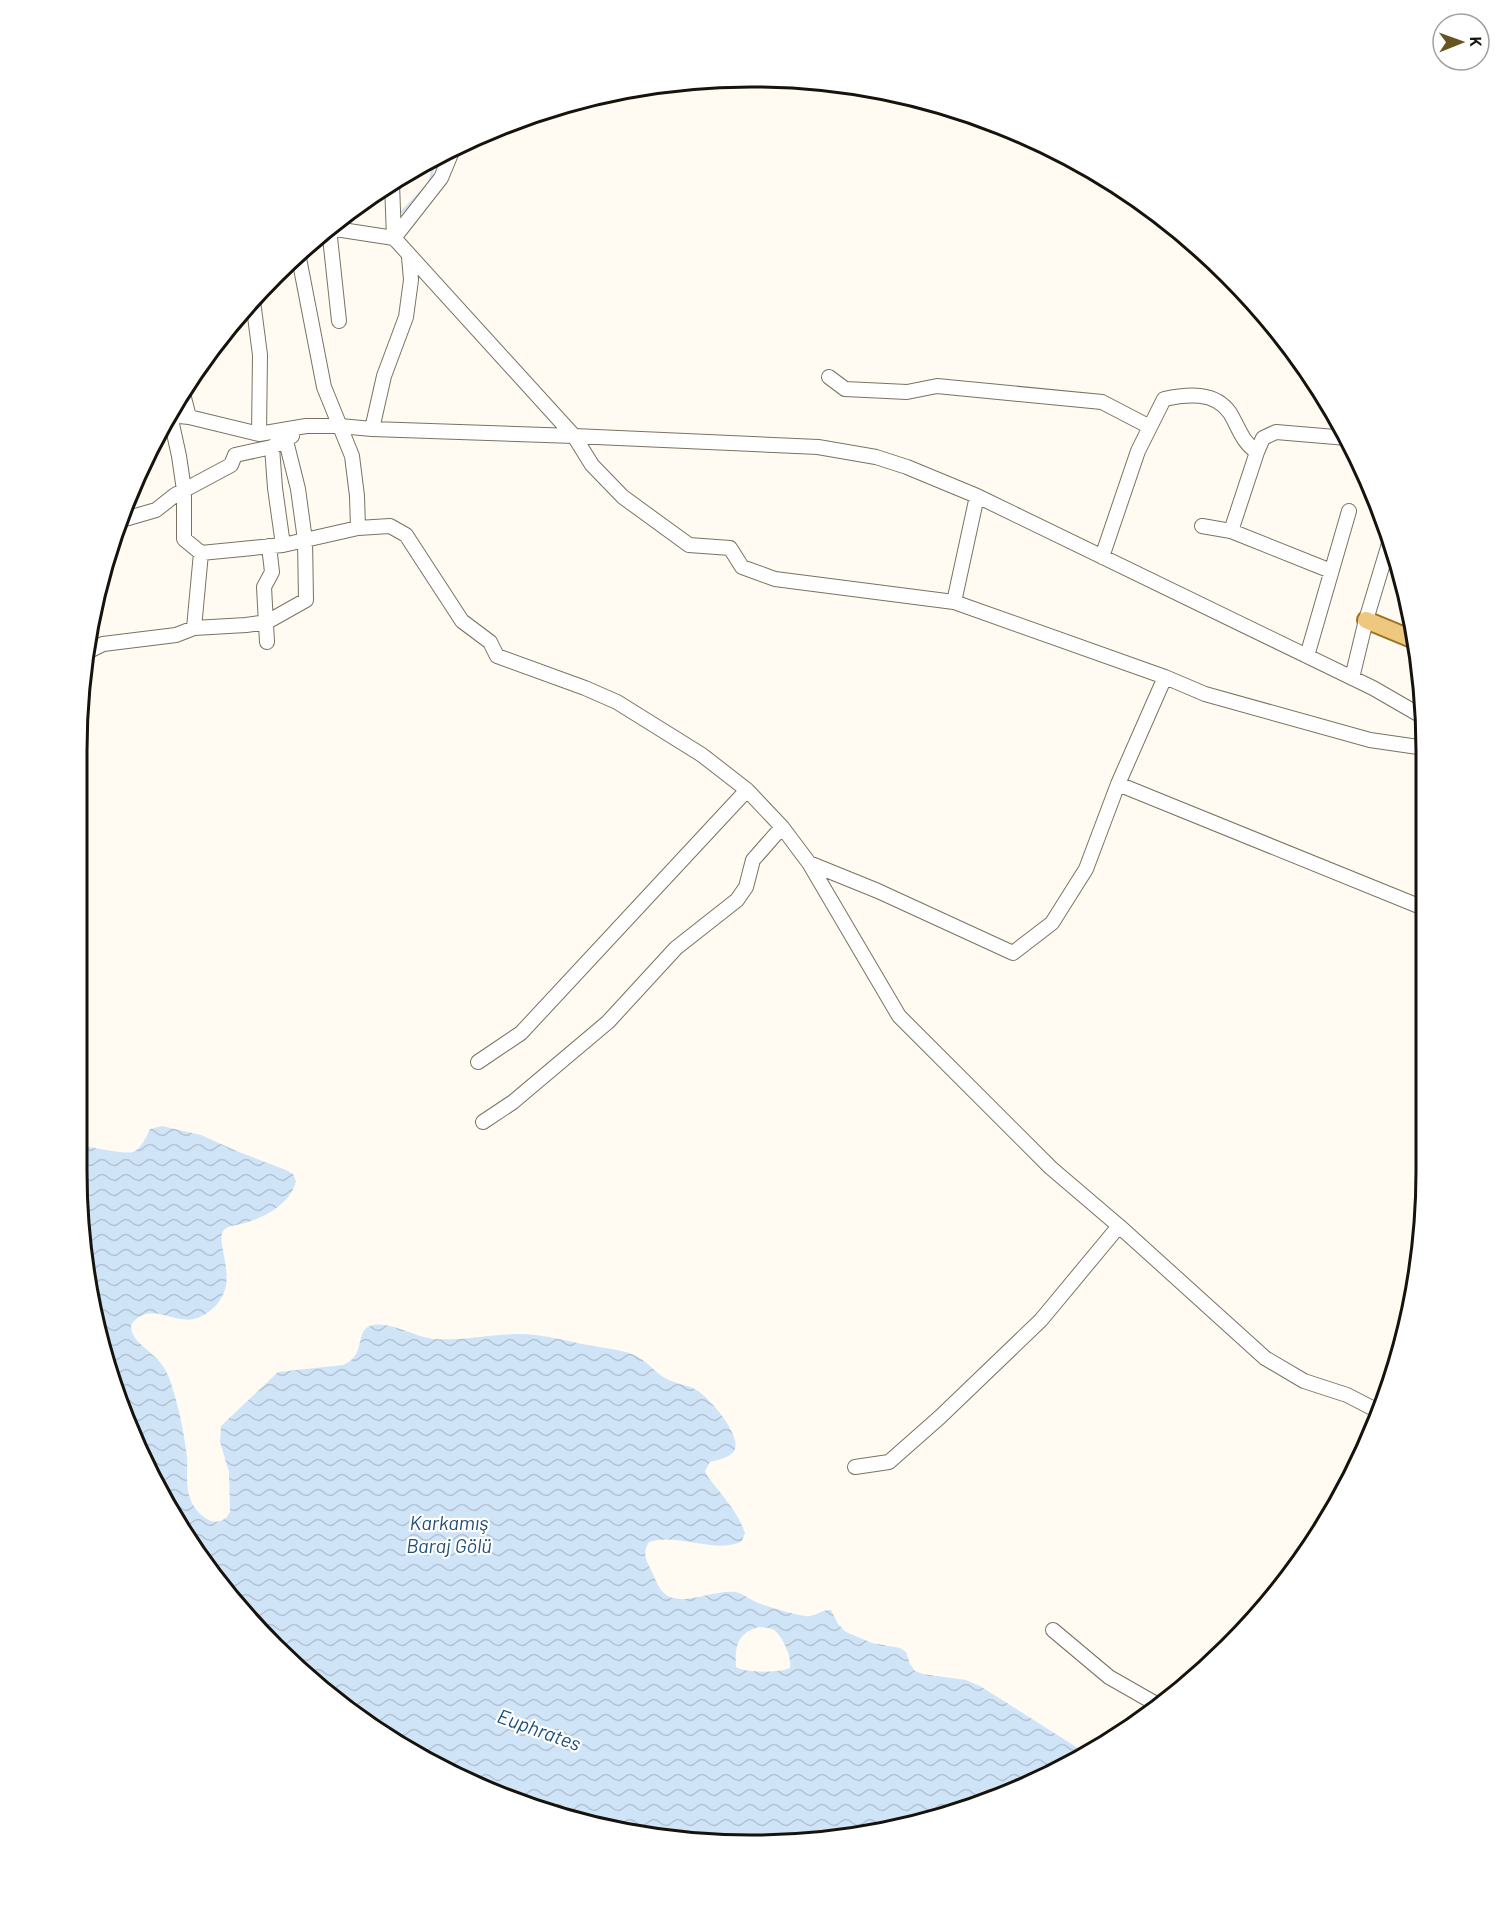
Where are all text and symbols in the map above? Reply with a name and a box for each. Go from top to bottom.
north arrow [1431,12,1491,72]
text: K [1467,37,1486,47]
water label: Karkamış Baraj Gölü [406,1510,492,1557]
water label: Euphrates [494,1703,584,1755]

